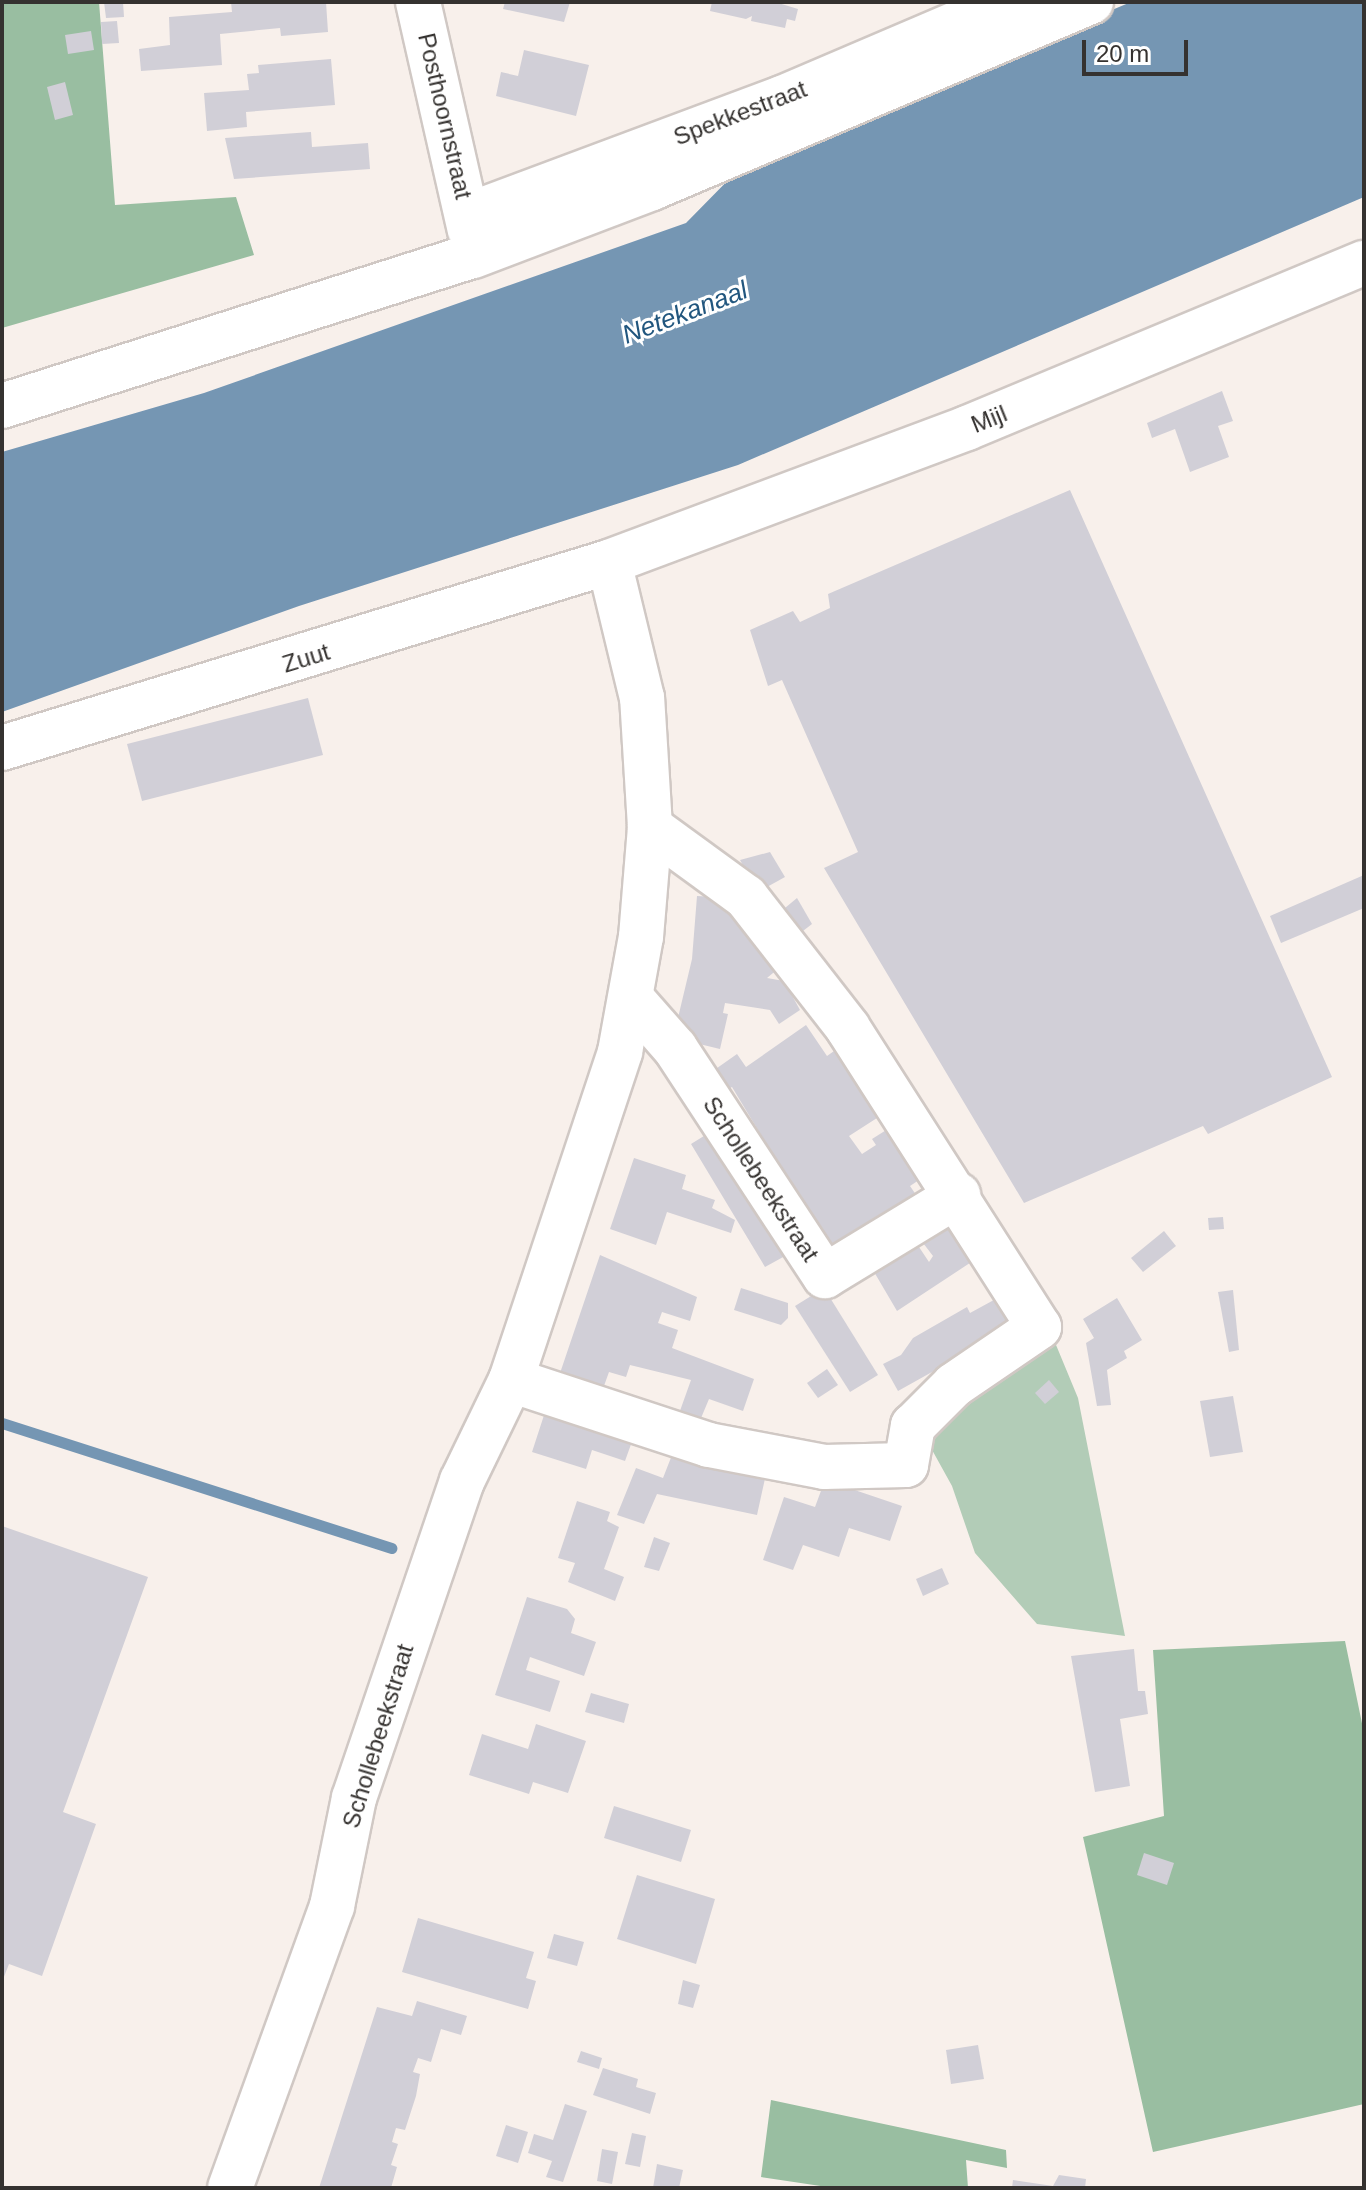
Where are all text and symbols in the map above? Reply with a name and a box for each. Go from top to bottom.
scale bar [1086,24,1192,74]
street label: Posthoornstraat [412,30,478,202]
text: 20 m [1096,40,1149,67]
street label: Spekkestraat [669,74,811,152]
water label: Netekanaal [618,275,752,351]
street label: Mijl [967,399,1011,439]
street label: Zuut [279,637,333,679]
street label: Schollebeekstraat [697,1091,825,1267]
street label: Schollebeekstraat [336,1641,420,1831]

